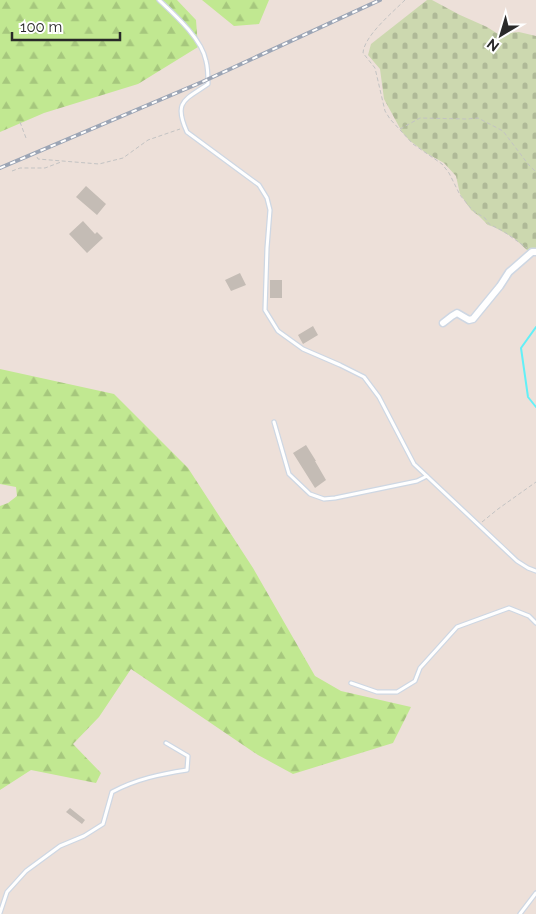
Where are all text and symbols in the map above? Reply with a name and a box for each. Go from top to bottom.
scale bar [12,10,120,42]
north arrow [476,10,526,60]
text: 100 m [20,18,62,36]
text: N [484,36,502,55]

